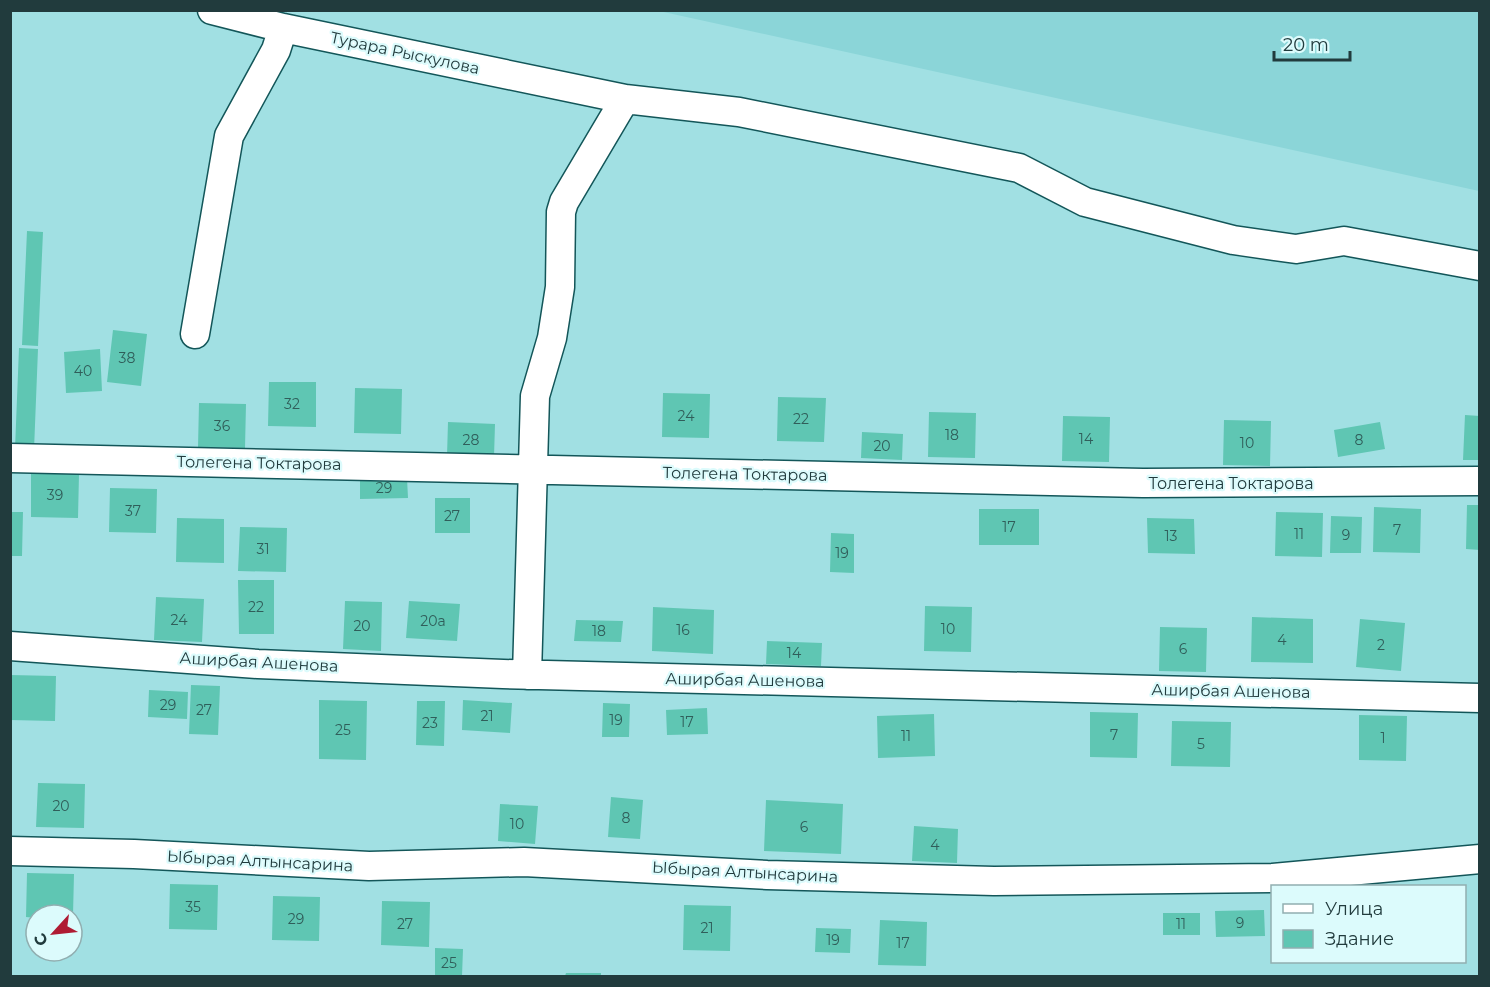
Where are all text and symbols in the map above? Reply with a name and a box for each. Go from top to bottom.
scale bar [1274,24,1350,62]
street label: Турара Рыскулова [329,28,481,78]
text: 20 m [1283,34,1329,56]
house number: 38 [119,349,135,367]
house number: 40 [74,362,92,380]
house number: 32 [284,395,300,413]
house number: 24 [678,407,695,425]
house number: 22 [793,410,809,428]
house number: 36 [214,417,231,435]
house number: 18 [945,426,959,444]
house number: 14 [1079,430,1094,448]
house number: 28 [463,431,480,449]
house number: 8 [1355,431,1364,449]
house number: 10 [1240,434,1254,452]
house number: 20 [873,437,891,455]
street label: Толегена Токтарова [176,452,342,474]
street label: Толегена Токтарова [662,463,828,485]
street label: Толегена Токтарова [1148,474,1314,493]
house number: 29 [376,479,392,497]
house number: 39 [47,486,63,504]
house number: 37 [125,502,141,520]
house number: 27 [444,507,460,525]
house number: 17 [1002,518,1016,536]
house number: 7 [1393,521,1401,539]
house number: 11 [1294,525,1304,543]
house number: 9 [1342,526,1350,544]
house number: 13 [1165,527,1178,545]
house number: 31 [257,540,269,558]
house number: 19 [835,544,849,562]
house number: 22 [248,598,264,616]
house number: 24 [171,611,188,629]
house number: 20а [420,612,446,630]
house number: 20 [353,617,371,635]
house number: 10 [941,620,955,638]
house number: 16 [676,621,690,639]
house number: 18 [592,622,606,640]
house number: 4 [1277,631,1287,649]
house number: 2 [1377,636,1385,654]
house number: 6 [1179,640,1188,658]
house number: 14 [787,644,802,662]
street label: Аширбая Ашенова [179,648,339,676]
street label: Аширбая Ашенова [665,669,825,691]
street label: Аширбая Ашенова [1151,680,1311,702]
house number: 29 [160,696,176,714]
house number: 27 [196,701,212,719]
house number: 21 [480,707,494,725]
house number: 19 [609,711,623,729]
house number: 17 [680,713,694,731]
house number: 23 [422,714,438,732]
house number: 25 [335,721,351,739]
house number: 7 [1110,726,1118,744]
house number: 11 [901,727,911,745]
house number: 1 [1380,729,1386,747]
house number: 5 [1197,735,1205,753]
house number: 20 [52,797,70,815]
house number: 8 [622,809,631,827]
house number: 10 [510,815,524,833]
house number: 6 [800,818,809,836]
house number: 4 [930,836,940,854]
street label: Ыбырая Алтынсарина [166,847,354,875]
street label: Ыбырая Алтынсарина [651,858,839,886]
legend [1271,885,1466,963]
house number: 35 [185,898,201,916]
text: Улица [1325,898,1383,920]
north arrow [24,903,84,963]
house number: 29 [288,910,304,928]
house number: 9 [1236,914,1244,932]
house number: 27 [397,915,413,933]
house number: 11 [1176,915,1186,933]
house number: 21 [700,919,714,937]
text: Здание [1325,928,1394,950]
text: С [30,930,52,949]
house number: 19 [826,931,840,949]
house number: 17 [896,934,910,952]
house number: 25 [441,954,457,972]

